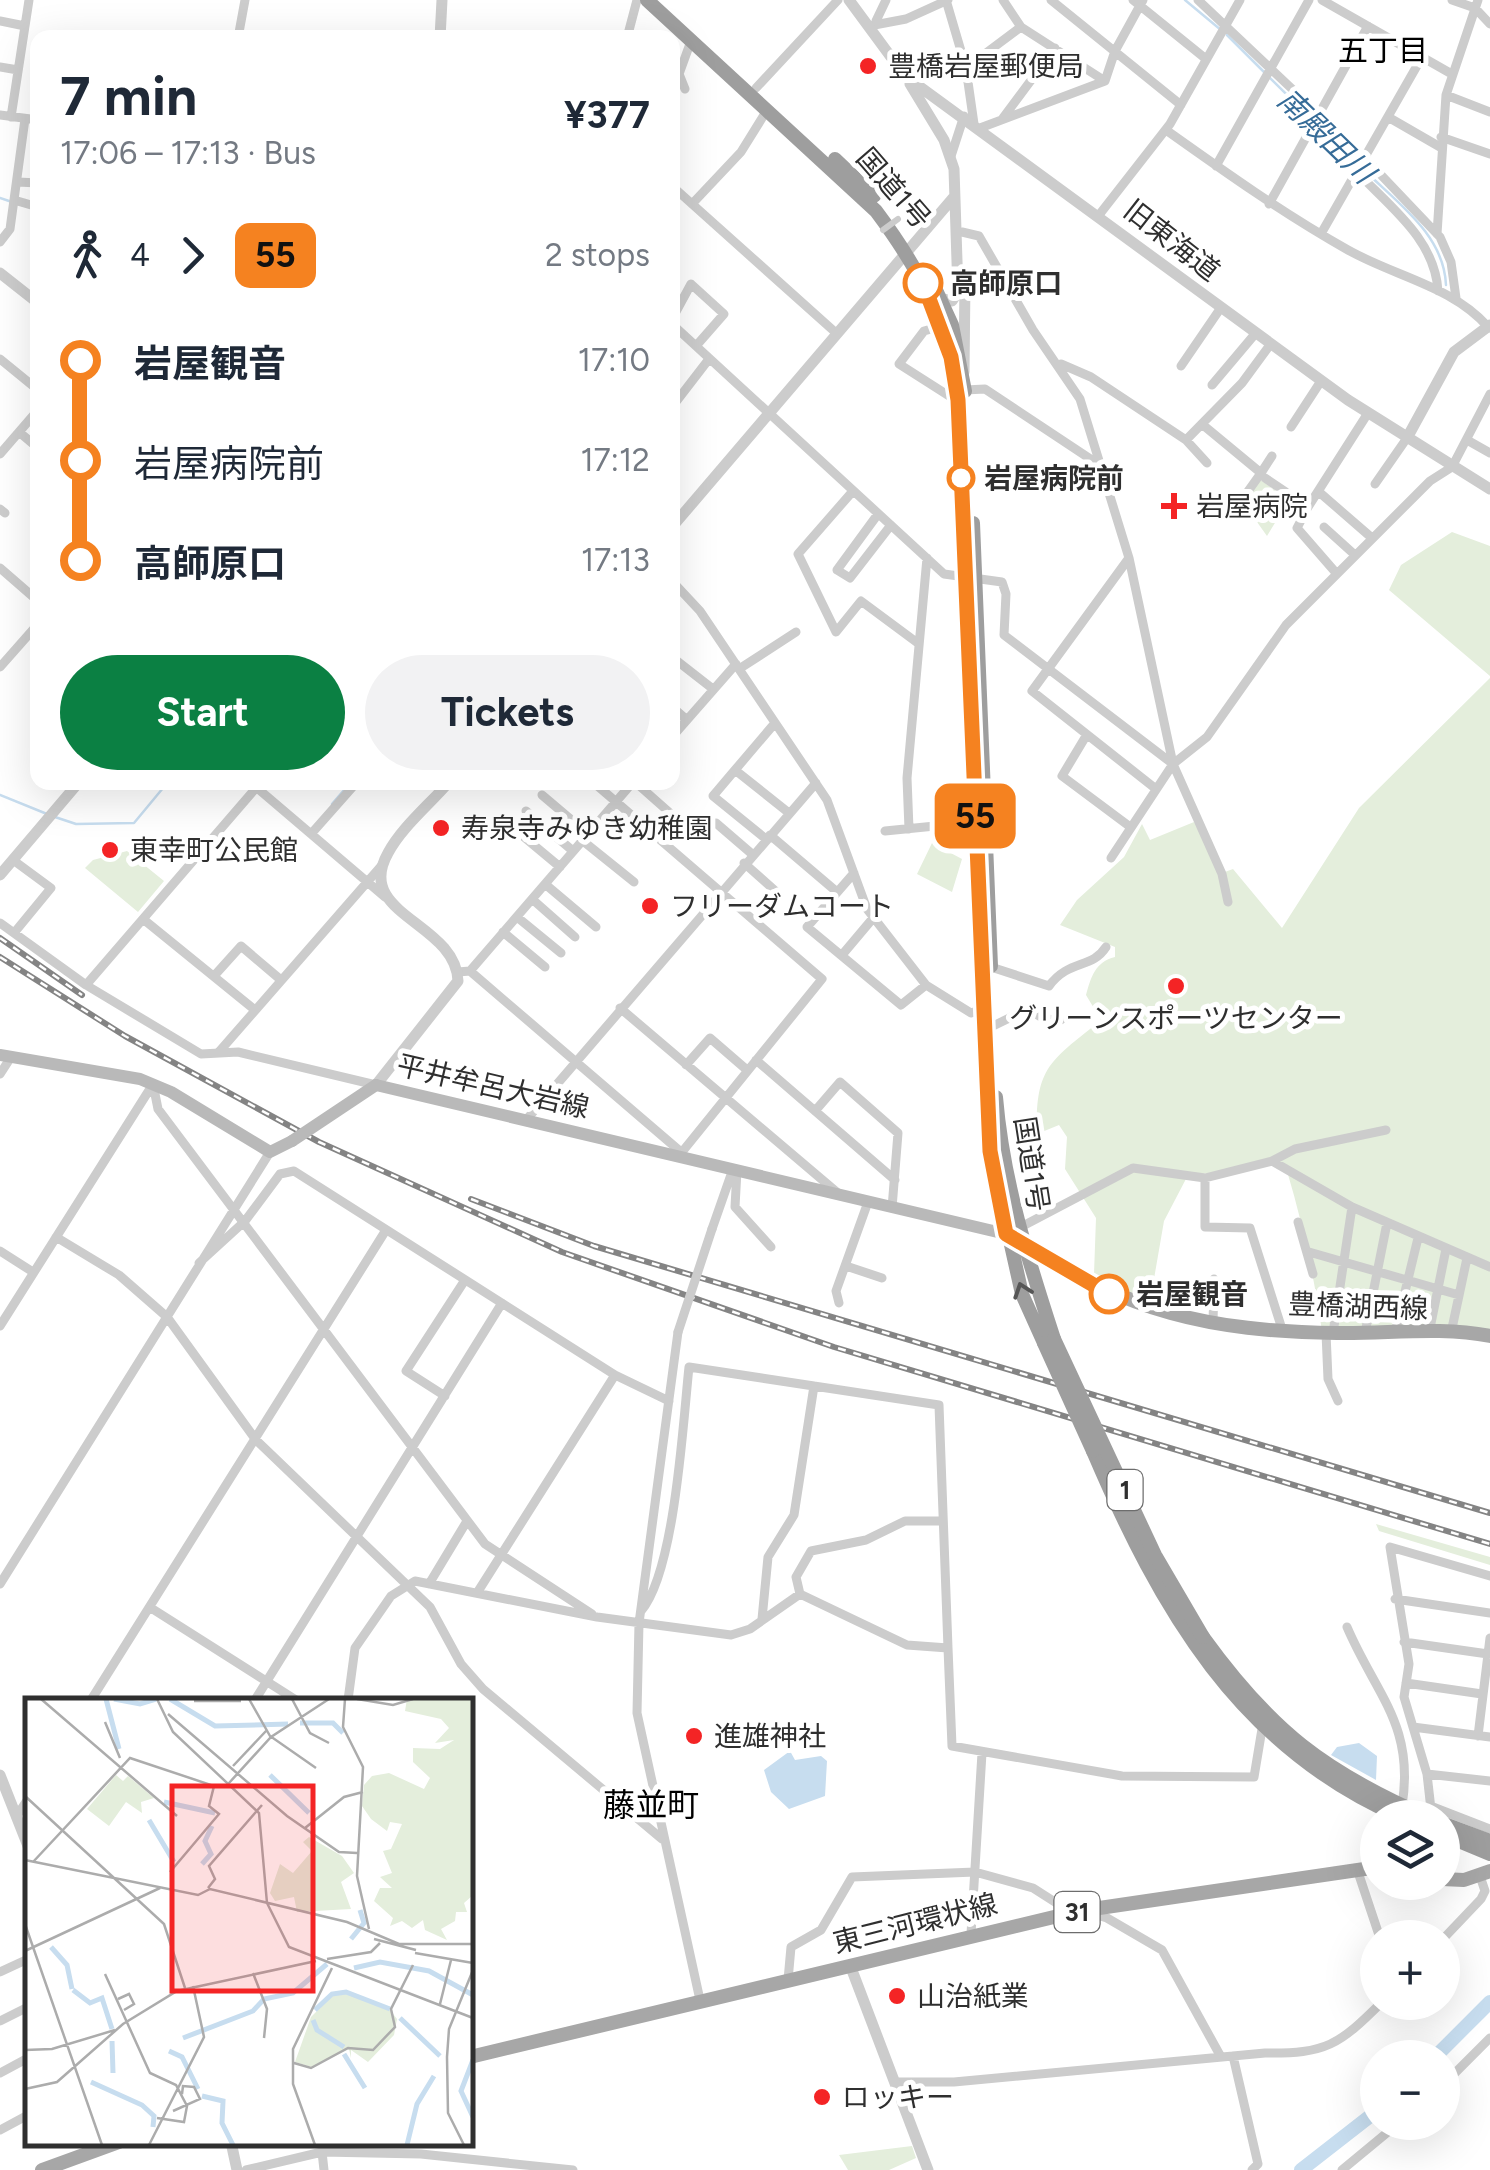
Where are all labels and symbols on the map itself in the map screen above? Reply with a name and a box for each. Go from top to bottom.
district label: 五丁目 [1338,32,1428,69]
place label: 豊橋岩屋郵便局 [888,49,1084,83]
marker: 豊橋岩屋郵便局 [857,55,879,77]
water label: 南殿田川 [1270,81,1384,193]
street label: 国道1号 [850,141,938,235]
street label: 旧東海道 [1117,192,1227,288]
marker: 高師原口 [904,264,942,302]
place label: 高師原口 [950,266,1062,300]
place label: 岩屋病院前 [984,461,1124,495]
marker: 岩屋病院前 [948,465,974,491]
place label: 岩屋病院 [1196,489,1308,523]
marker: 岩屋病院 [1161,493,1187,519]
line badge: 55 [930,784,1020,848]
place label: 寿泉寺みゆき幼稚園 [461,811,713,845]
marker: 寿泉寺みゆき幼稚園 [430,817,452,839]
place label: 東幸町公民館 [130,833,298,867]
marker: 東幸町公民館 [99,839,121,861]
place label: フリーダムコート [670,889,894,923]
marker: フリーダムコート [639,895,661,917]
marker: グリーンスポーツセンター [1165,975,1187,997]
place label: グリーンスポーツセンター [1009,1001,1343,1035]
street label: 平井牟呂大岩線 [394,1047,592,1125]
street label: 国道1号 [1008,1114,1056,1214]
marker: 岩屋観音 [1090,1275,1128,1313]
place label: 岩屋観音 [1136,1277,1248,1311]
one-way arrow [1013,1282,1034,1299]
street label: 豊橋湖西線 [1287,1287,1429,1325]
road number: 1 [1108,1470,1142,1510]
inset map [25,1698,472,2145]
place label: 進雄神社 [714,1719,826,1753]
marker: 進雄神社 [683,1725,705,1747]
district label: 藤並町 [603,1786,699,1824]
street label: 東三河環状線 [829,1886,1001,1960]
road number: 31 [1054,1892,1100,1932]
place label: 山治紙業 [917,1979,1029,2013]
marker: 山治紙業 [886,1985,908,2007]
place label: ロッキー [842,2080,954,2114]
marker: ロッキー [811,2086,833,2108]

